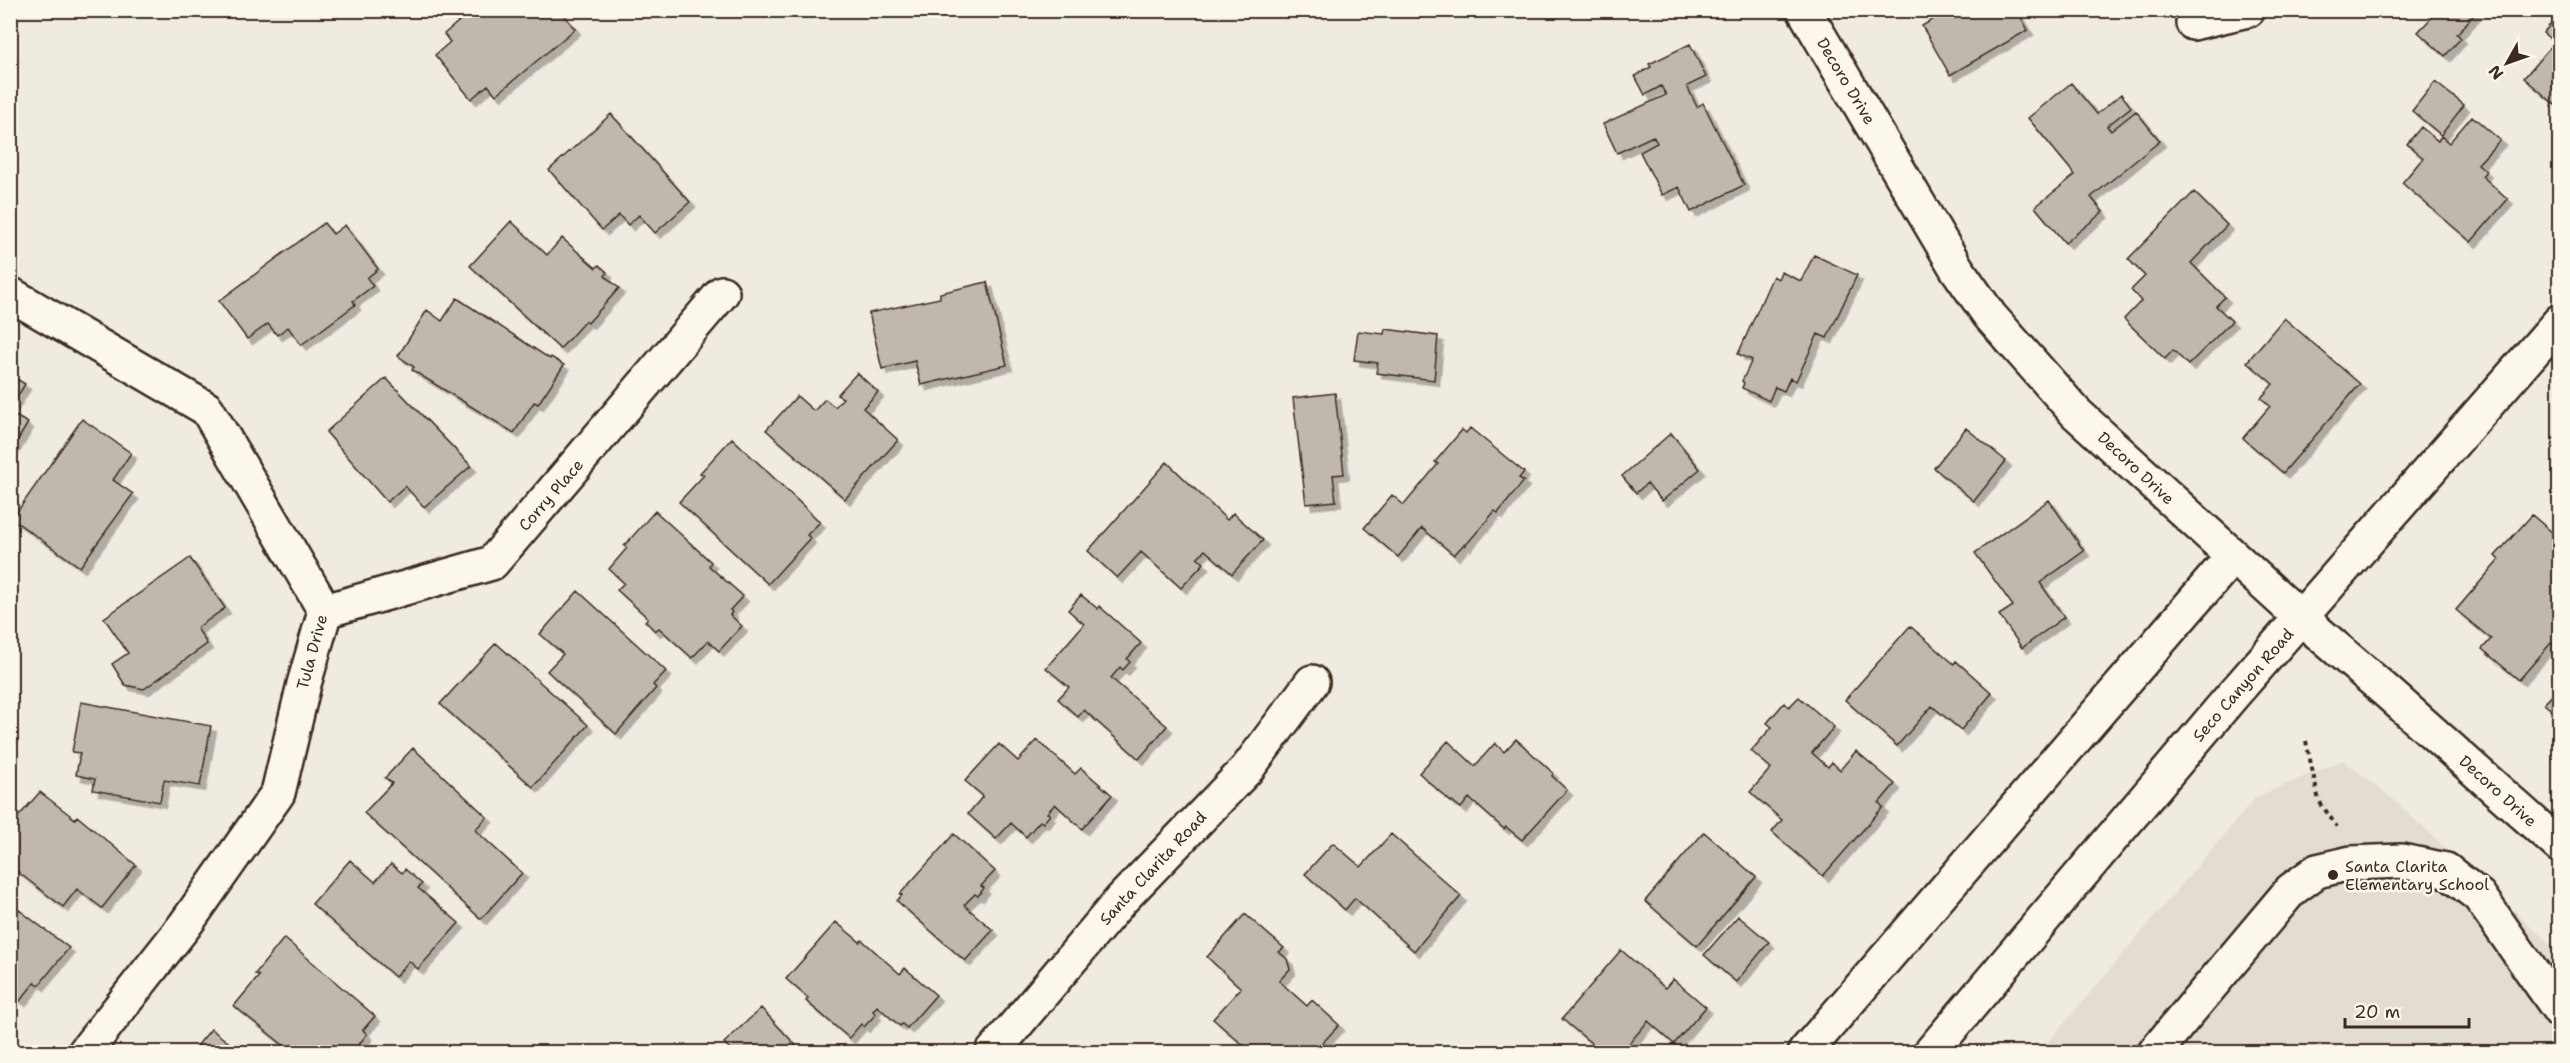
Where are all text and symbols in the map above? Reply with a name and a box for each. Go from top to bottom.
north arrow [2477,33,2537,93]
street label: Decoro Drive [1812,34,1880,128]
text: N [2484,61,2508,84]
street label: Decoro Drive [2093,427,2179,509]
street label: Corry Place [514,455,588,535]
street label: Tula Drive [292,612,332,692]
street label: Seco Canyon Road [2188,624,2298,746]
street label: Decoro Drive [2455,751,2541,831]
street label: Santa Clarita Road [1095,807,1211,929]
place label: Santa Clarita Elementary School [2345,856,2489,895]
marker: Santa Clarita Elementary School [2326,868,2340,882]
scale bar [2345,991,2470,1029]
text: 20 m [2354,1000,2400,1024]

